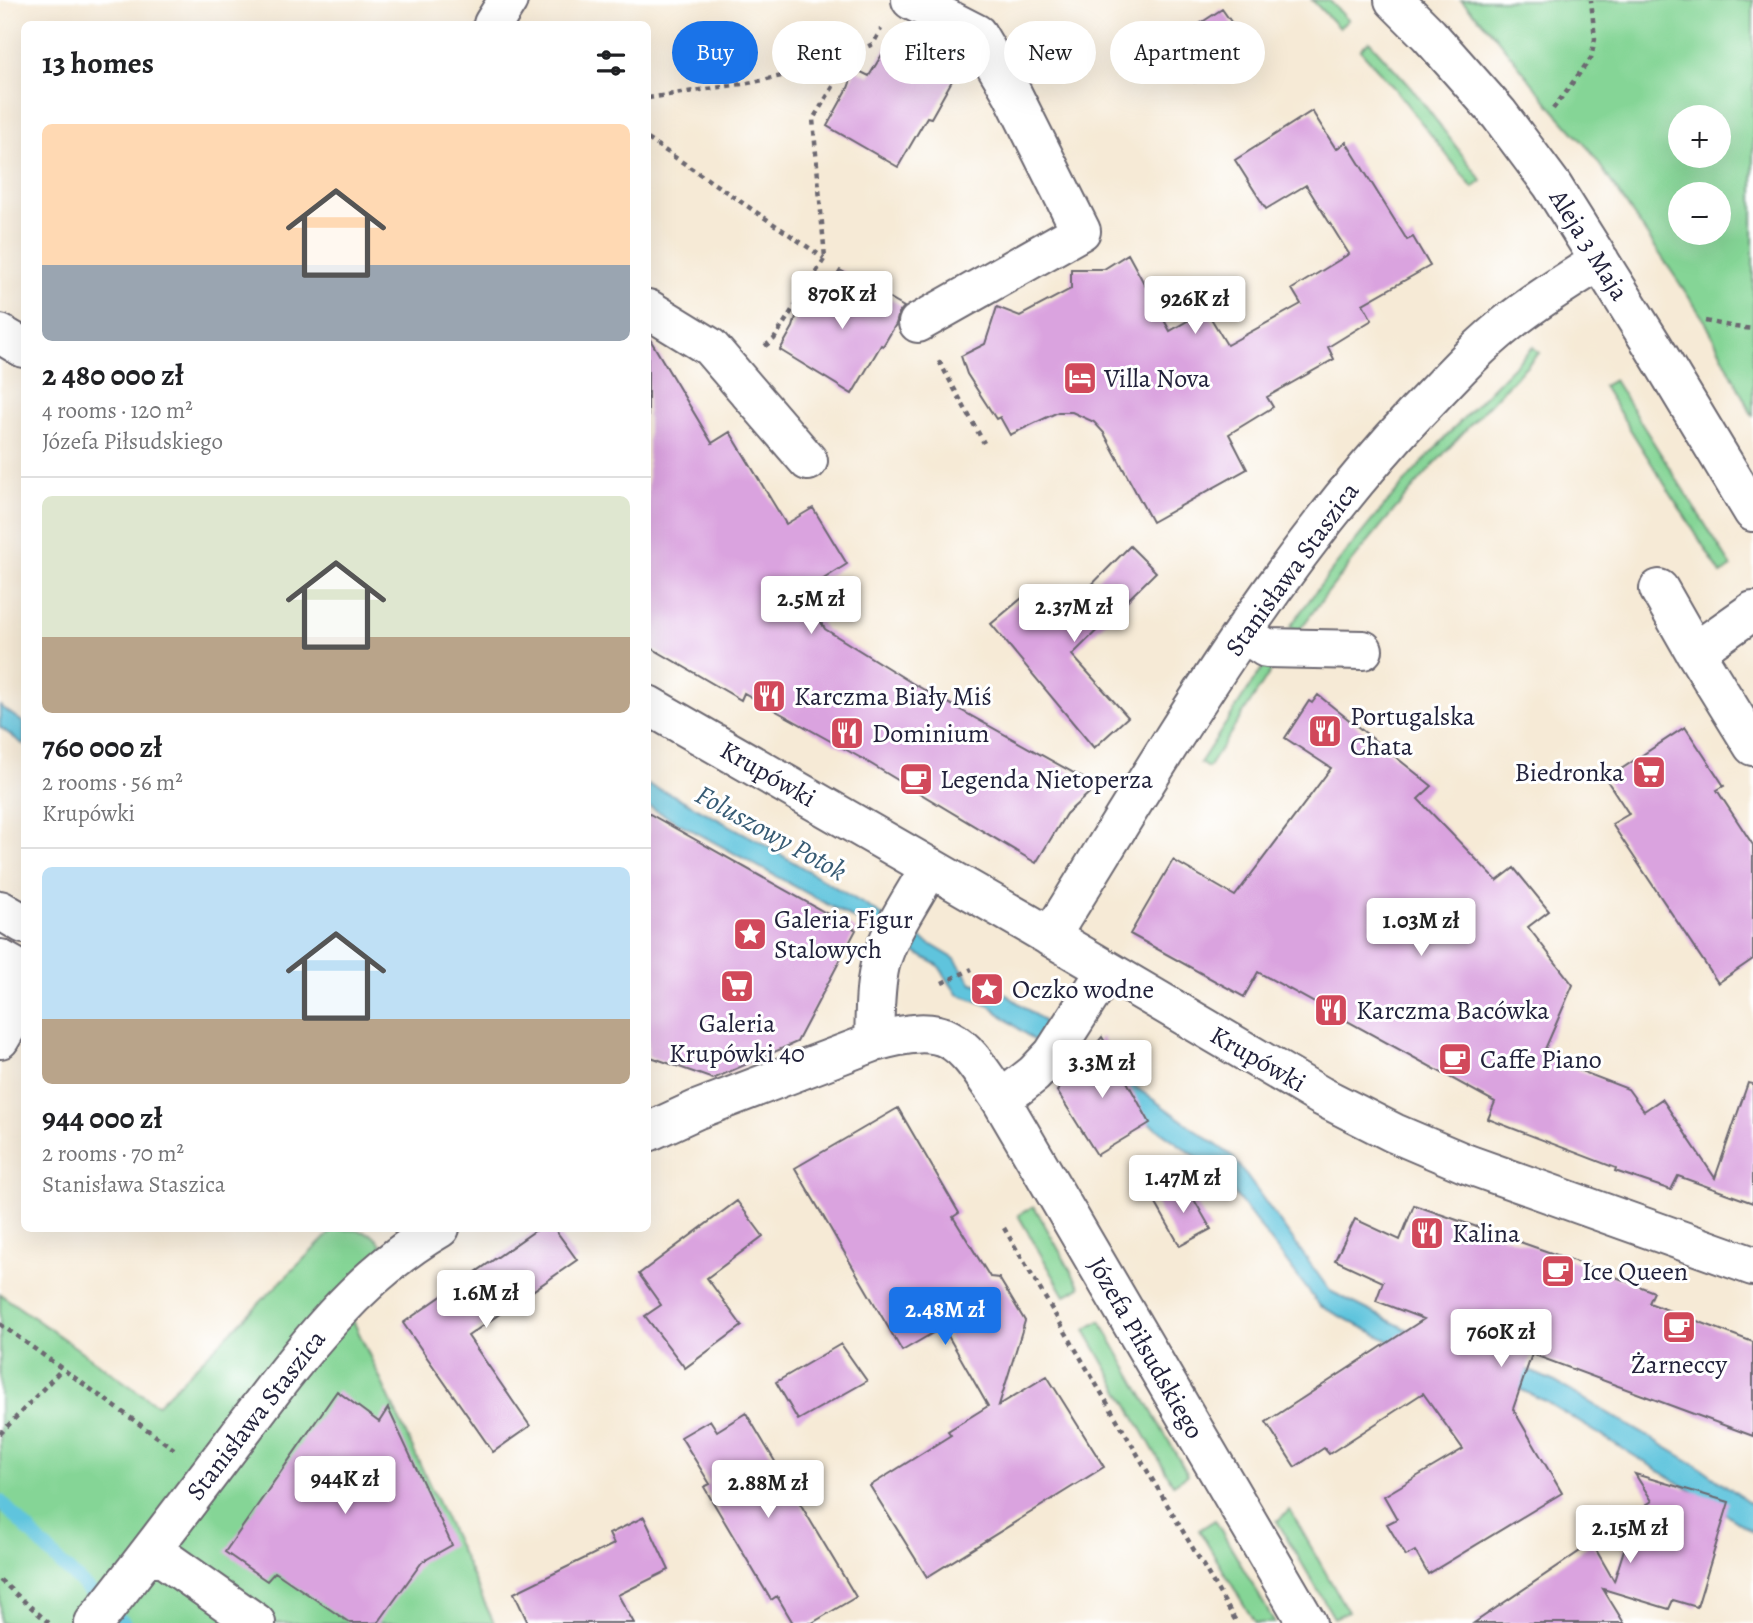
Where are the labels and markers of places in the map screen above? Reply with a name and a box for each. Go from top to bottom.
pin: 870K zł [777,272,907,331]
pin: 926K zł [1130,276,1260,336]
hotel icon: Villa Nova [1061,359,1099,397]
place label: Villa Nova [1103,361,1210,396]
pin: 2.5M zł [746,576,876,636]
pin: 2.37M zł [1002,584,1146,644]
restaurant icon: Karczma Biały Miś [750,677,788,715]
place label: Karczma Biały Miś [794,679,992,714]
place label: Portugalska Chata [1350,699,1475,764]
restaurant icon: Portugalska Chata [1306,712,1344,750]
restaurant icon: Dominium [828,714,866,752]
place label: Dominium [872,716,989,751]
supermarket icon: Biedronka [1630,753,1668,791]
place label: Biedronka [1514,755,1624,790]
cafe icon: Legenda Nietoperza [897,760,935,798]
place label: Legenda Nietoperza [940,762,1153,797]
pin: 1.03M zł [1349,898,1493,958]
place label: Galeria Figur Stalowych [774,902,913,967]
place icon: Galeria Figur Stalowych [731,915,769,953]
supermarket icon: Galeria Krupówki 40 [718,967,756,1005]
place icon: Oczko wodne [968,970,1006,1008]
place label: Oczko wodne [1012,972,1154,1007]
restaurant icon: Karczma Bacówka [1312,991,1350,1029]
place label: Karczma Bacówka [1356,993,1549,1028]
place label: Galeria Krupówki 40 [669,1006,805,1071]
pin: 3.3M zł [1037,1040,1167,1100]
cafe icon: Caffe Piano [1436,1040,1474,1078]
place label: Caffe Piano [1480,1042,1602,1077]
pin: 1.47M zł [1111,1156,1255,1215]
restaurant icon: Kalina [1408,1214,1446,1252]
place label: Kalina [1452,1216,1520,1251]
cafe icon: Ice Queen [1539,1252,1577,1290]
place label: Ice Queen [1582,1254,1688,1289]
pin: 1.6M zł [421,1270,551,1330]
pin: 2.48M zł [873,1288,1017,1347]
cafe icon: Żarneccy [1660,1308,1698,1346]
pin: 760K zł [1436,1310,1566,1369]
place label: Żarneccy [1631,1347,1727,1382]
pin: 944K zł [280,1456,410,1516]
pin: 2.88M zł [696,1460,840,1520]
pin: 2.15M zł [1558,1506,1702,1565]

